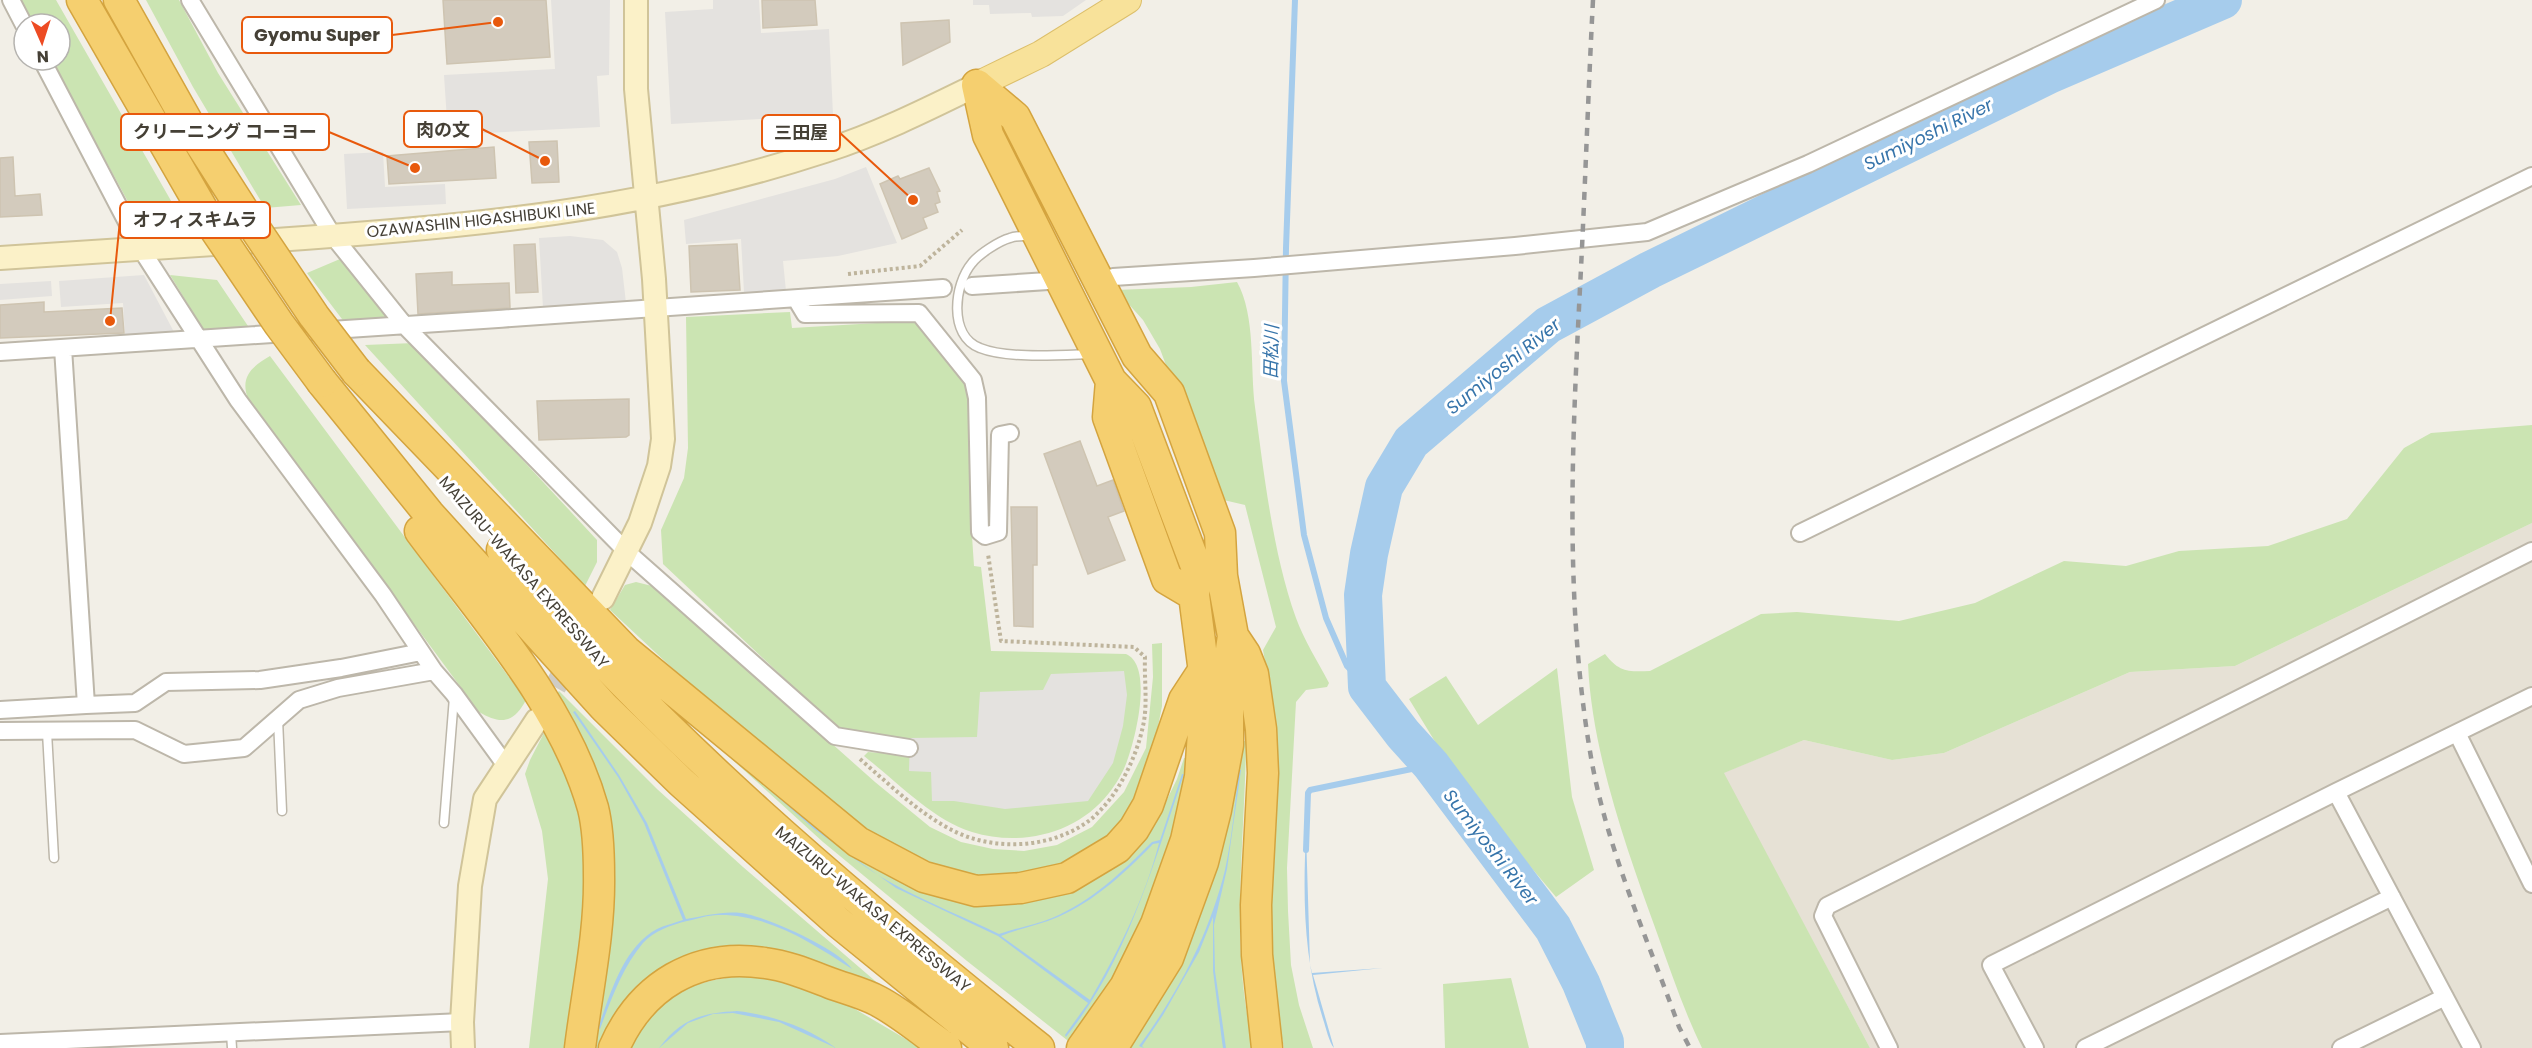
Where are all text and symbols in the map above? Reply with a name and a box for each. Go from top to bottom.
north arrow [12,12,72,72]
callout: Gyomu Super [242,17,392,53]
text: Gyomu Super [254,22,380,47]
text: N [36,45,49,68]
water label: Sumiyoshi River [1859,91,1998,176]
callout: 肉の文 [404,111,482,147]
callout: クリーニング コーヨー [121,114,329,150]
callout: 三田屋 [762,115,840,151]
text: 肉の文 [416,117,470,142]
text: クリーニング コーヨー [133,119,317,144]
text: 三田屋 [774,120,828,145]
street label: OZAWASHIN HIGASHIBUKI LINE [366,197,596,243]
callout: オフィスキムラ [120,202,270,238]
text: オフィスキムラ [133,207,257,232]
water label: Sumiyoshi River [1440,311,1567,420]
water label: 田松川 [1258,323,1284,379]
street label: MAIZURU-WAKASA EXPRESSWAY [434,471,615,674]
water label: Sumiyoshi River [1438,784,1545,911]
street label: MAIZURU-WAKASA EXPRESSWAY [770,820,976,998]

